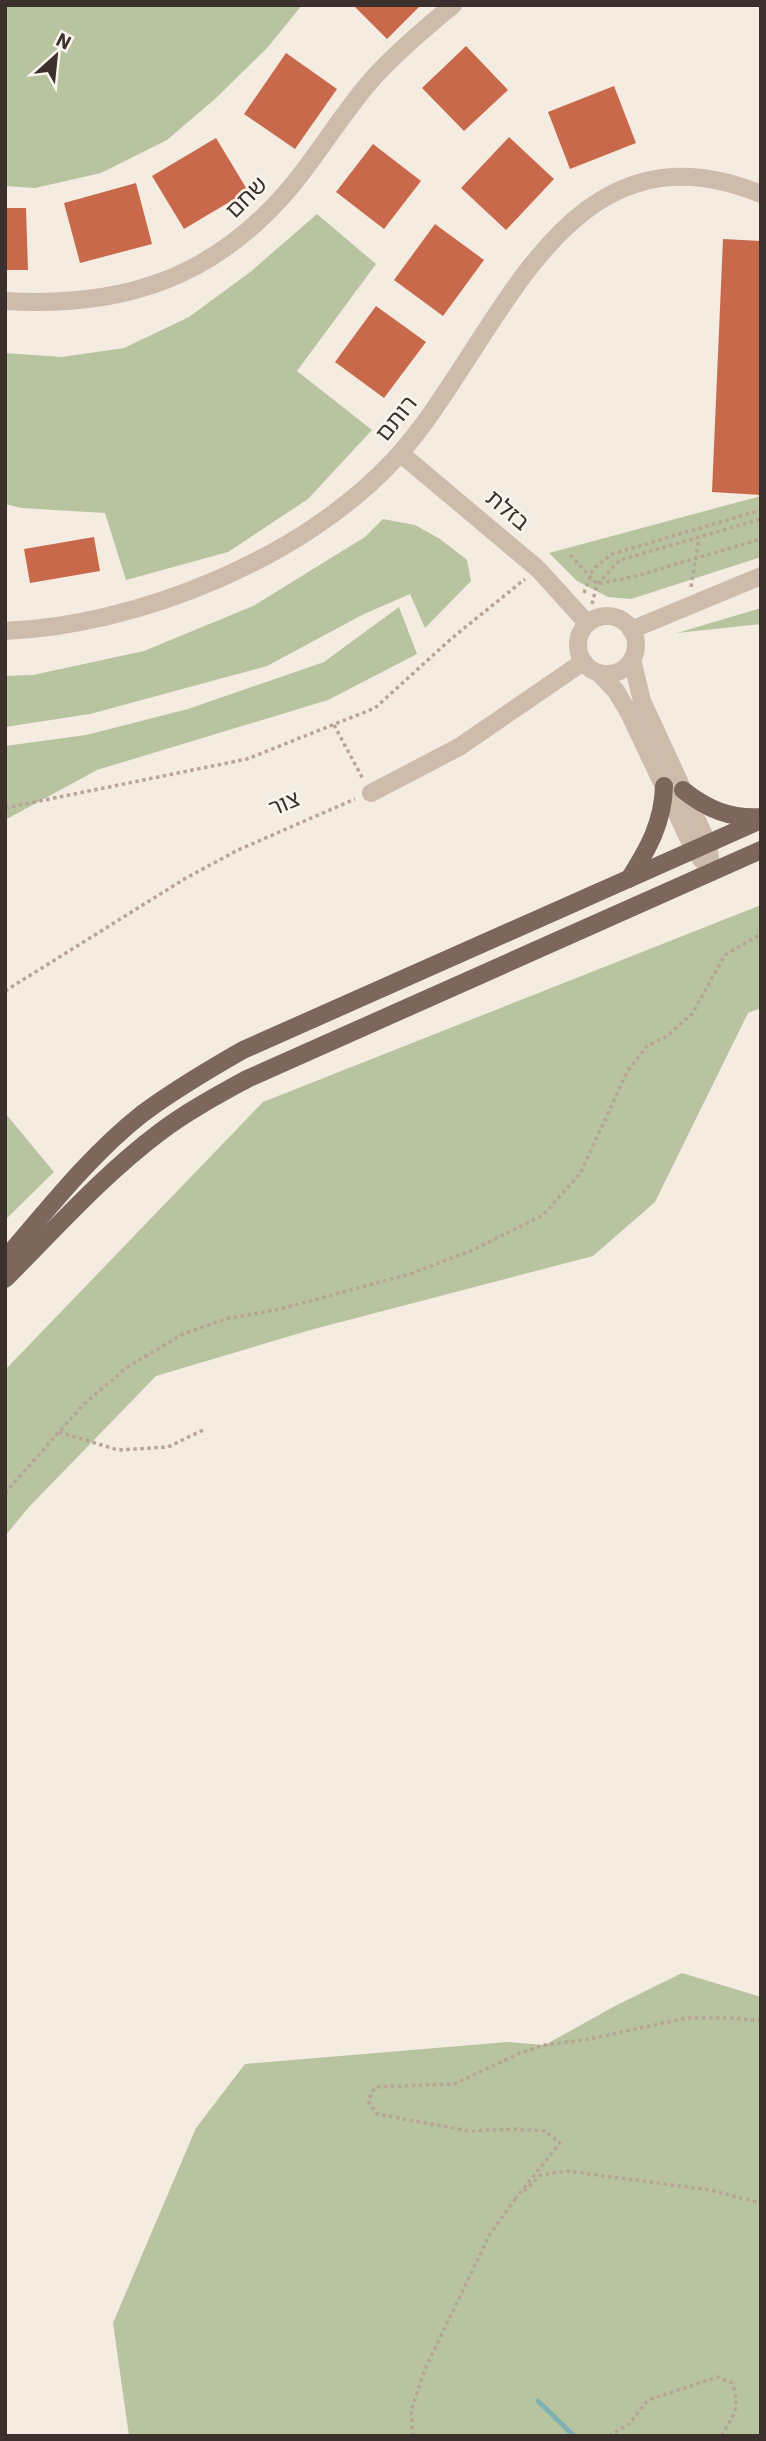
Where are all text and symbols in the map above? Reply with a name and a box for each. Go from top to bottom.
north arrow [21,21,91,91]
text: N [52,27,75,55]
street label: שחם [218,169,273,224]
street label: רותם [368,388,423,446]
street label: בזלת [480,482,537,536]
street label: צור [263,782,304,822]

